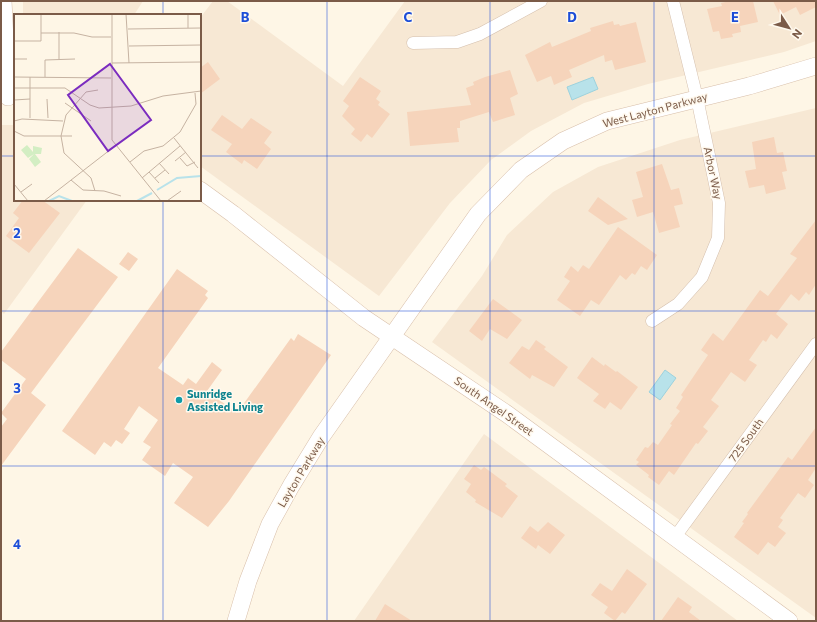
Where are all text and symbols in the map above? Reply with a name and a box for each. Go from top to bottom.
north arrow [769,8,809,48]
text: B [241,9,250,25]
text: C [404,9,413,25]
text: D [567,9,577,25]
text: E [731,9,739,25]
inset map [14,14,201,201]
text: N [790,27,805,41]
street label: West Layton Parkway [601,89,709,130]
street label: Arbor Way [702,145,725,201]
text: 2 [13,225,21,241]
street label: South Angel Street [452,373,537,438]
text: 3 [13,380,21,396]
place label: Sunridge Assisted Living [187,387,263,413]
marker: Sunridge Assisted Living [174,395,184,405]
street label: 725 South [726,416,766,464]
street label: Layton Parkway [274,434,327,509]
text: 4 [13,536,21,552]

